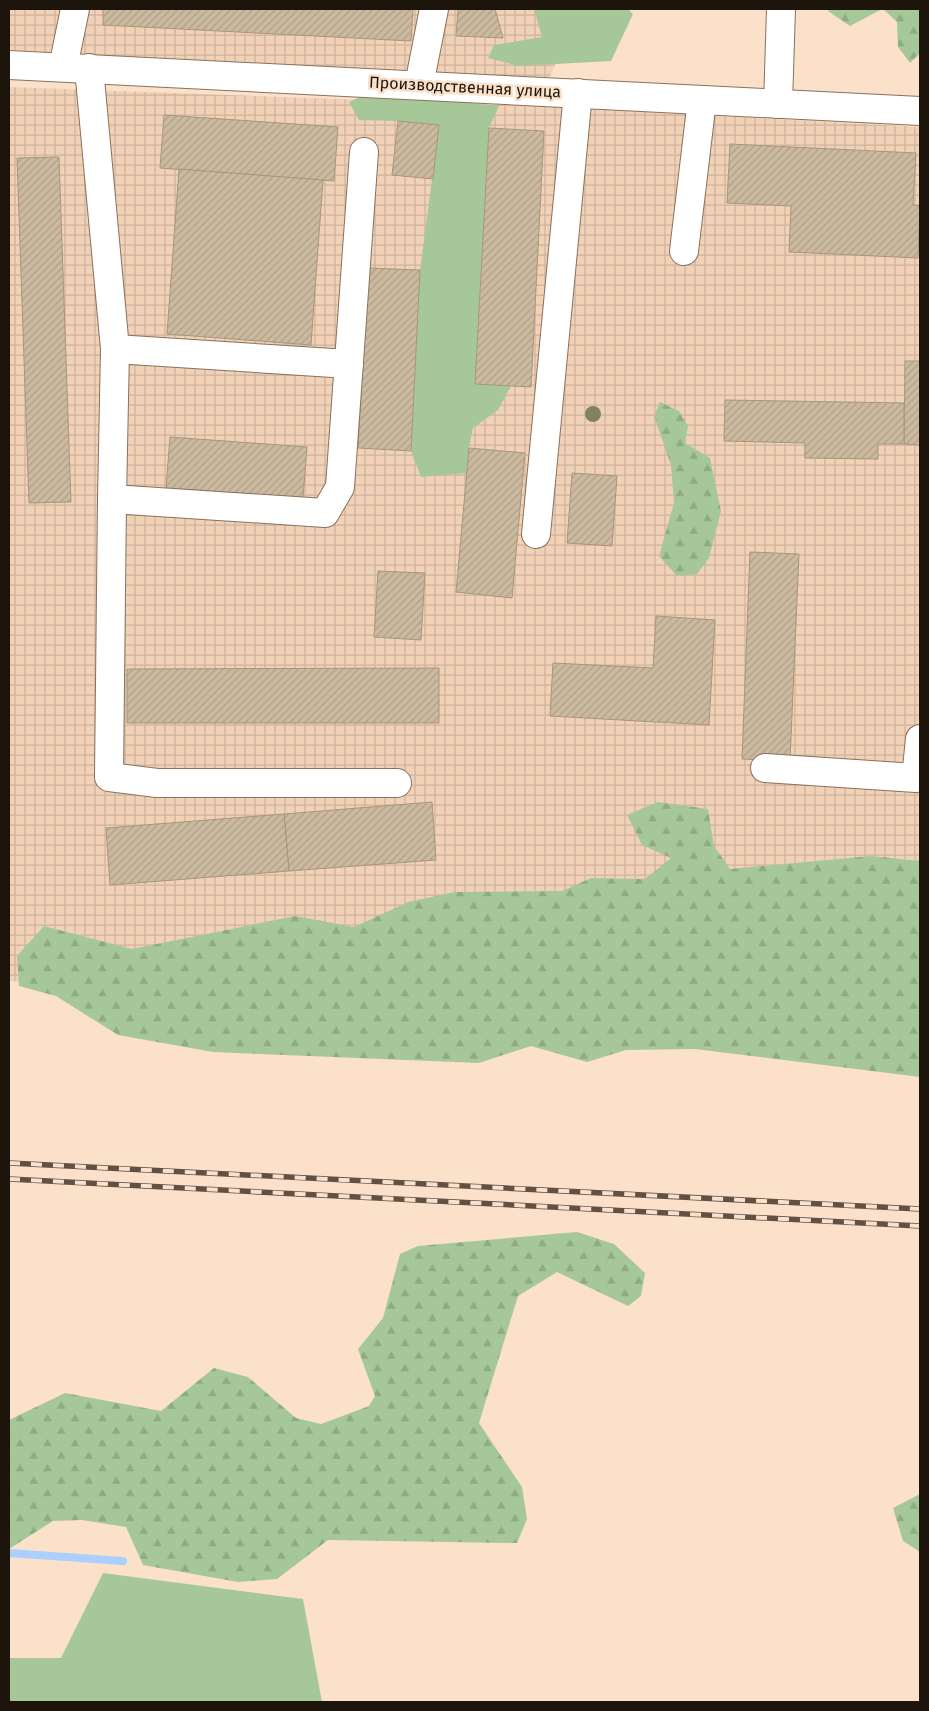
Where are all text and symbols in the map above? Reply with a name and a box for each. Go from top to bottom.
street label: Производственная улица [369,72,561,102]

